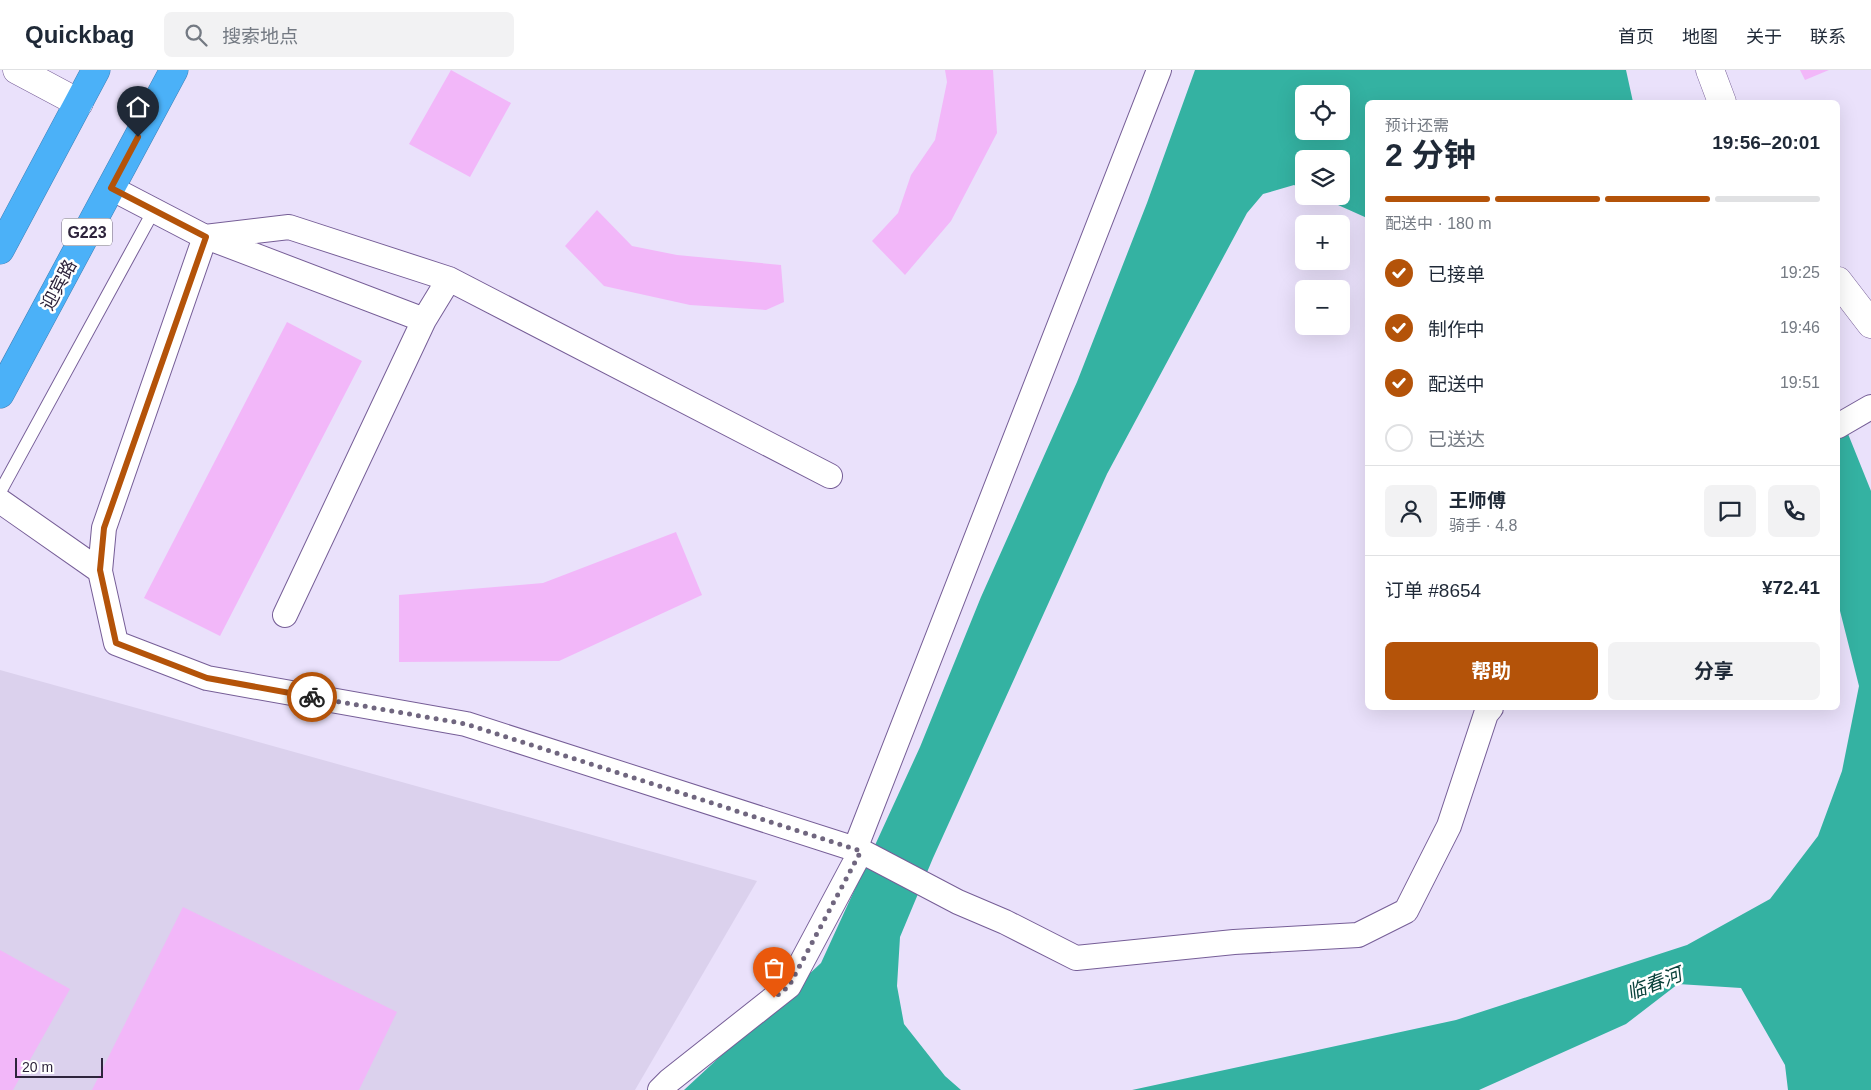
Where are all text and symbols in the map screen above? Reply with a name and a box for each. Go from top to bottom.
search box [164,12,514,57]
text: Quickbag [25,21,134,48]
icon: search [182,21,210,49]
text: 搜索地点 [222,26,298,47]
text: 首页 [1618,27,1654,47]
text: 地图 [1682,27,1718,47]
text: 关于 [1746,27,1782,47]
text: 联系 [1810,27,1846,47]
map controls [1295,85,1350,335]
button: locate [1295,85,1350,140]
pin [117,86,159,137]
icon: home [124,93,152,121]
text: 预计还需 [1385,117,1449,134]
text: 19:56–20:01 [1712,132,1820,153]
text: 2 分钟 [1385,137,1476,173]
button: layers [1295,150,1350,205]
button: + [1295,215,1350,270]
text: 配送中 · 180 m [1385,215,1492,232]
road number: G223 [62,218,112,246]
street label: 迎宾路 [37,256,81,314]
icon: check [1385,259,1413,287]
text: 已接单 [1428,264,1485,285]
text: 19:25 [1780,264,1820,281]
button: − [1295,280,1350,335]
icon: check [1385,314,1413,342]
text: 制作中 [1428,319,1485,340]
text: 19:46 [1780,319,1820,336]
icon: check [1385,369,1413,397]
text: 配送中 [1428,374,1485,395]
text: 19:51 [1780,374,1820,391]
text: 已送达 [1428,429,1485,450]
button: person [1385,485,1437,537]
button: chat [1704,485,1756,537]
button: phone [1768,485,1820,537]
text: 王师傅 [1449,490,1506,511]
text: 骑手 · 4.8 [1449,517,1517,534]
text: ¥72.41 [1762,577,1820,598]
text: 订单 #8654 [1385,580,1481,601]
button: 帮助 [1385,642,1598,700]
button: 分享 [1608,642,1820,700]
courier [287,672,337,722]
icon: bike [298,683,326,711]
pin [753,947,795,998]
icon: bag [760,954,788,982]
water label: 临春河 [1624,962,1688,1003]
scale bar [15,1055,102,1078]
text: 20 m [22,1059,53,1075]

